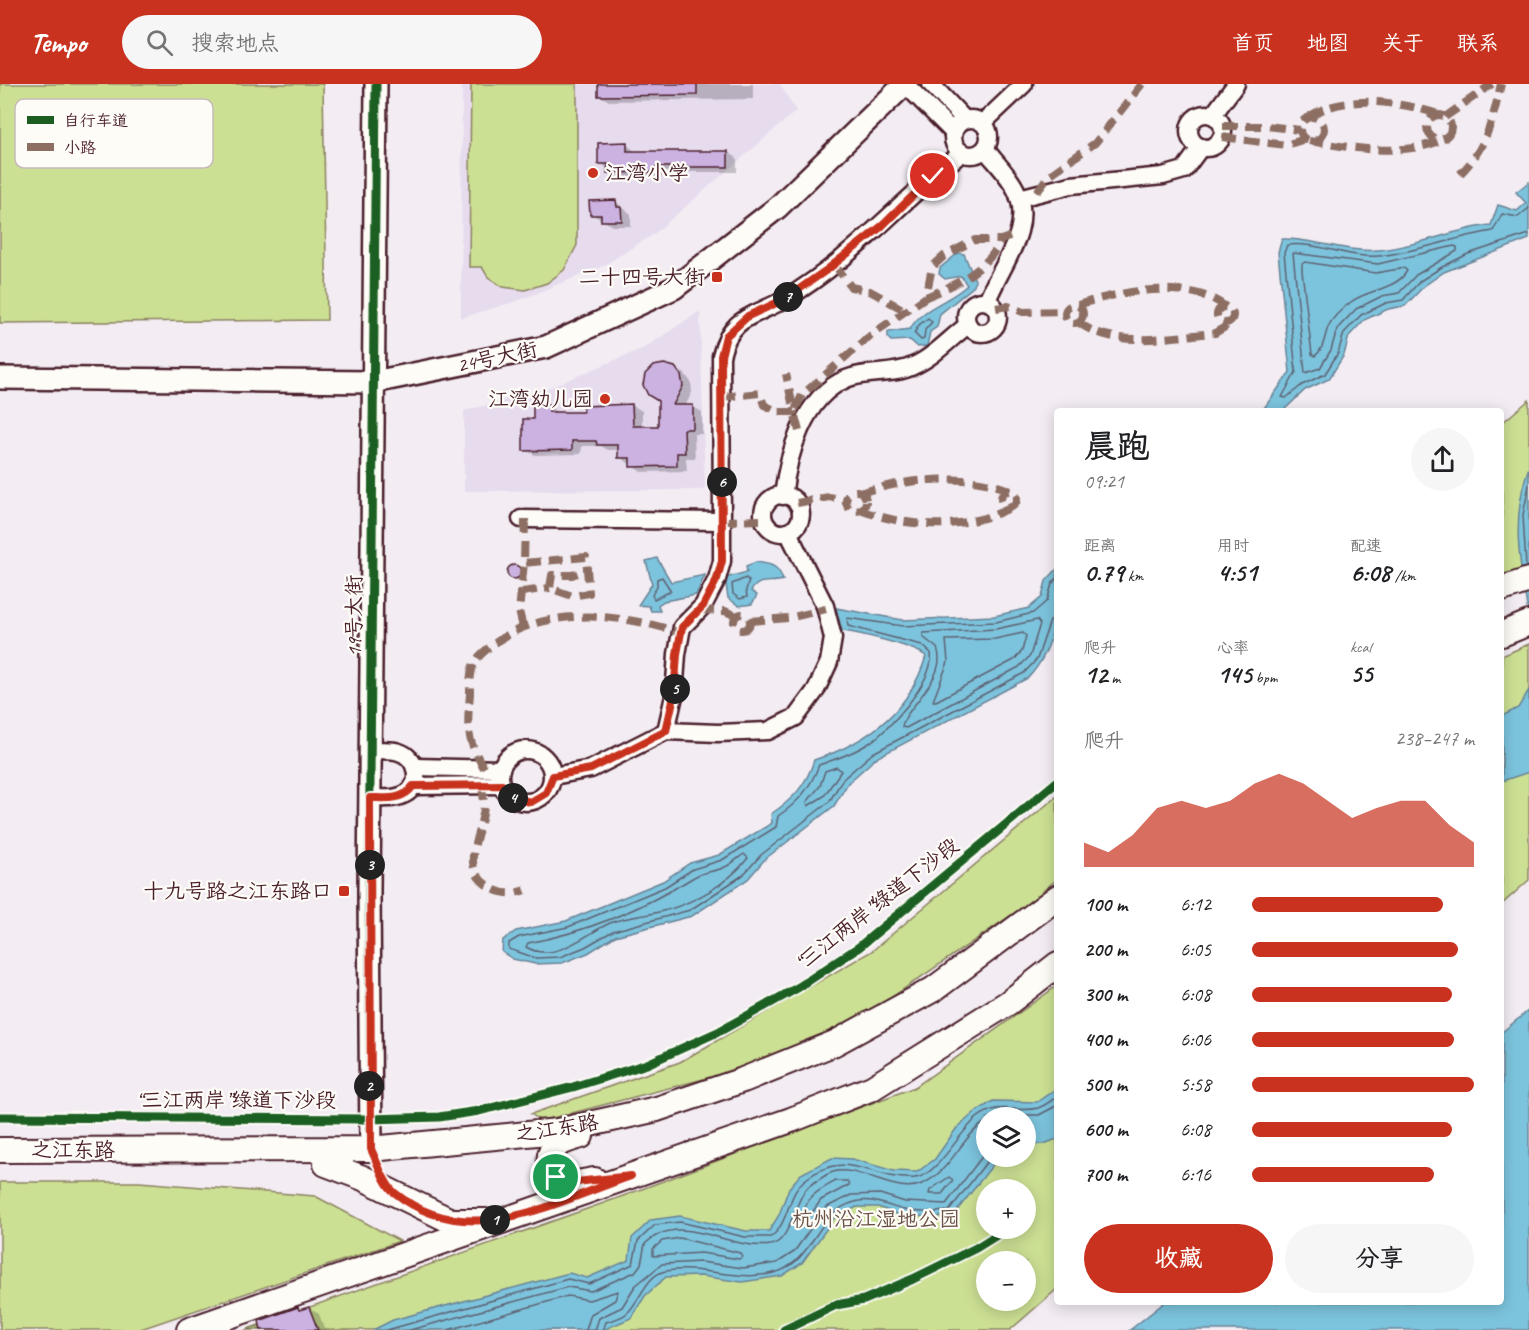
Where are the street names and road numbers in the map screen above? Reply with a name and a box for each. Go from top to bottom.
street label: 24号大街 [454,336,540,378]
street label: 19号大街 [341,575,367,657]
street label: “三江两岸”绿道下沙段 [790,832,964,976]
street label: “三江两岸”绿道下沙段 [136,1087,336,1113]
street label: 之江东路 [513,1109,601,1147]
street label: 之江东路 [31,1137,115,1163]

